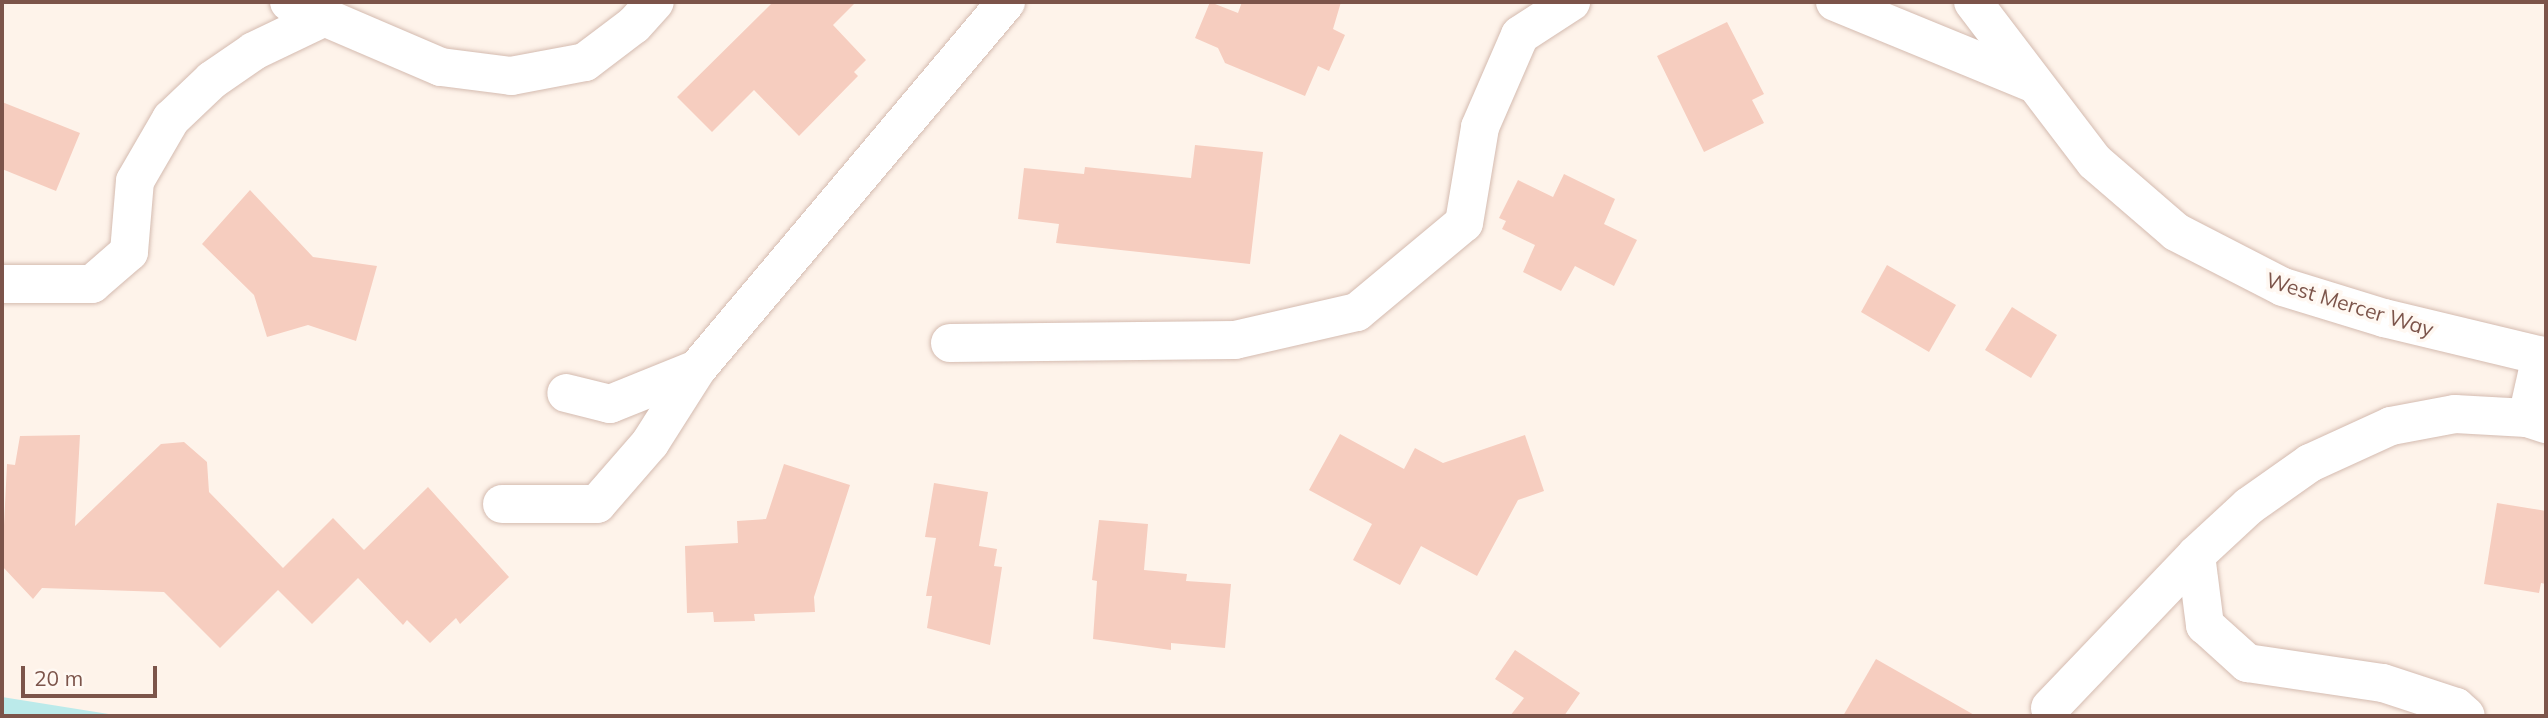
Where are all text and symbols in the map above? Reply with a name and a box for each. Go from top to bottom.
street label: West Mercer Way [2263,266,2437,342]
scale bar [24,652,161,696]
text: 20 m [34,665,83,691]

